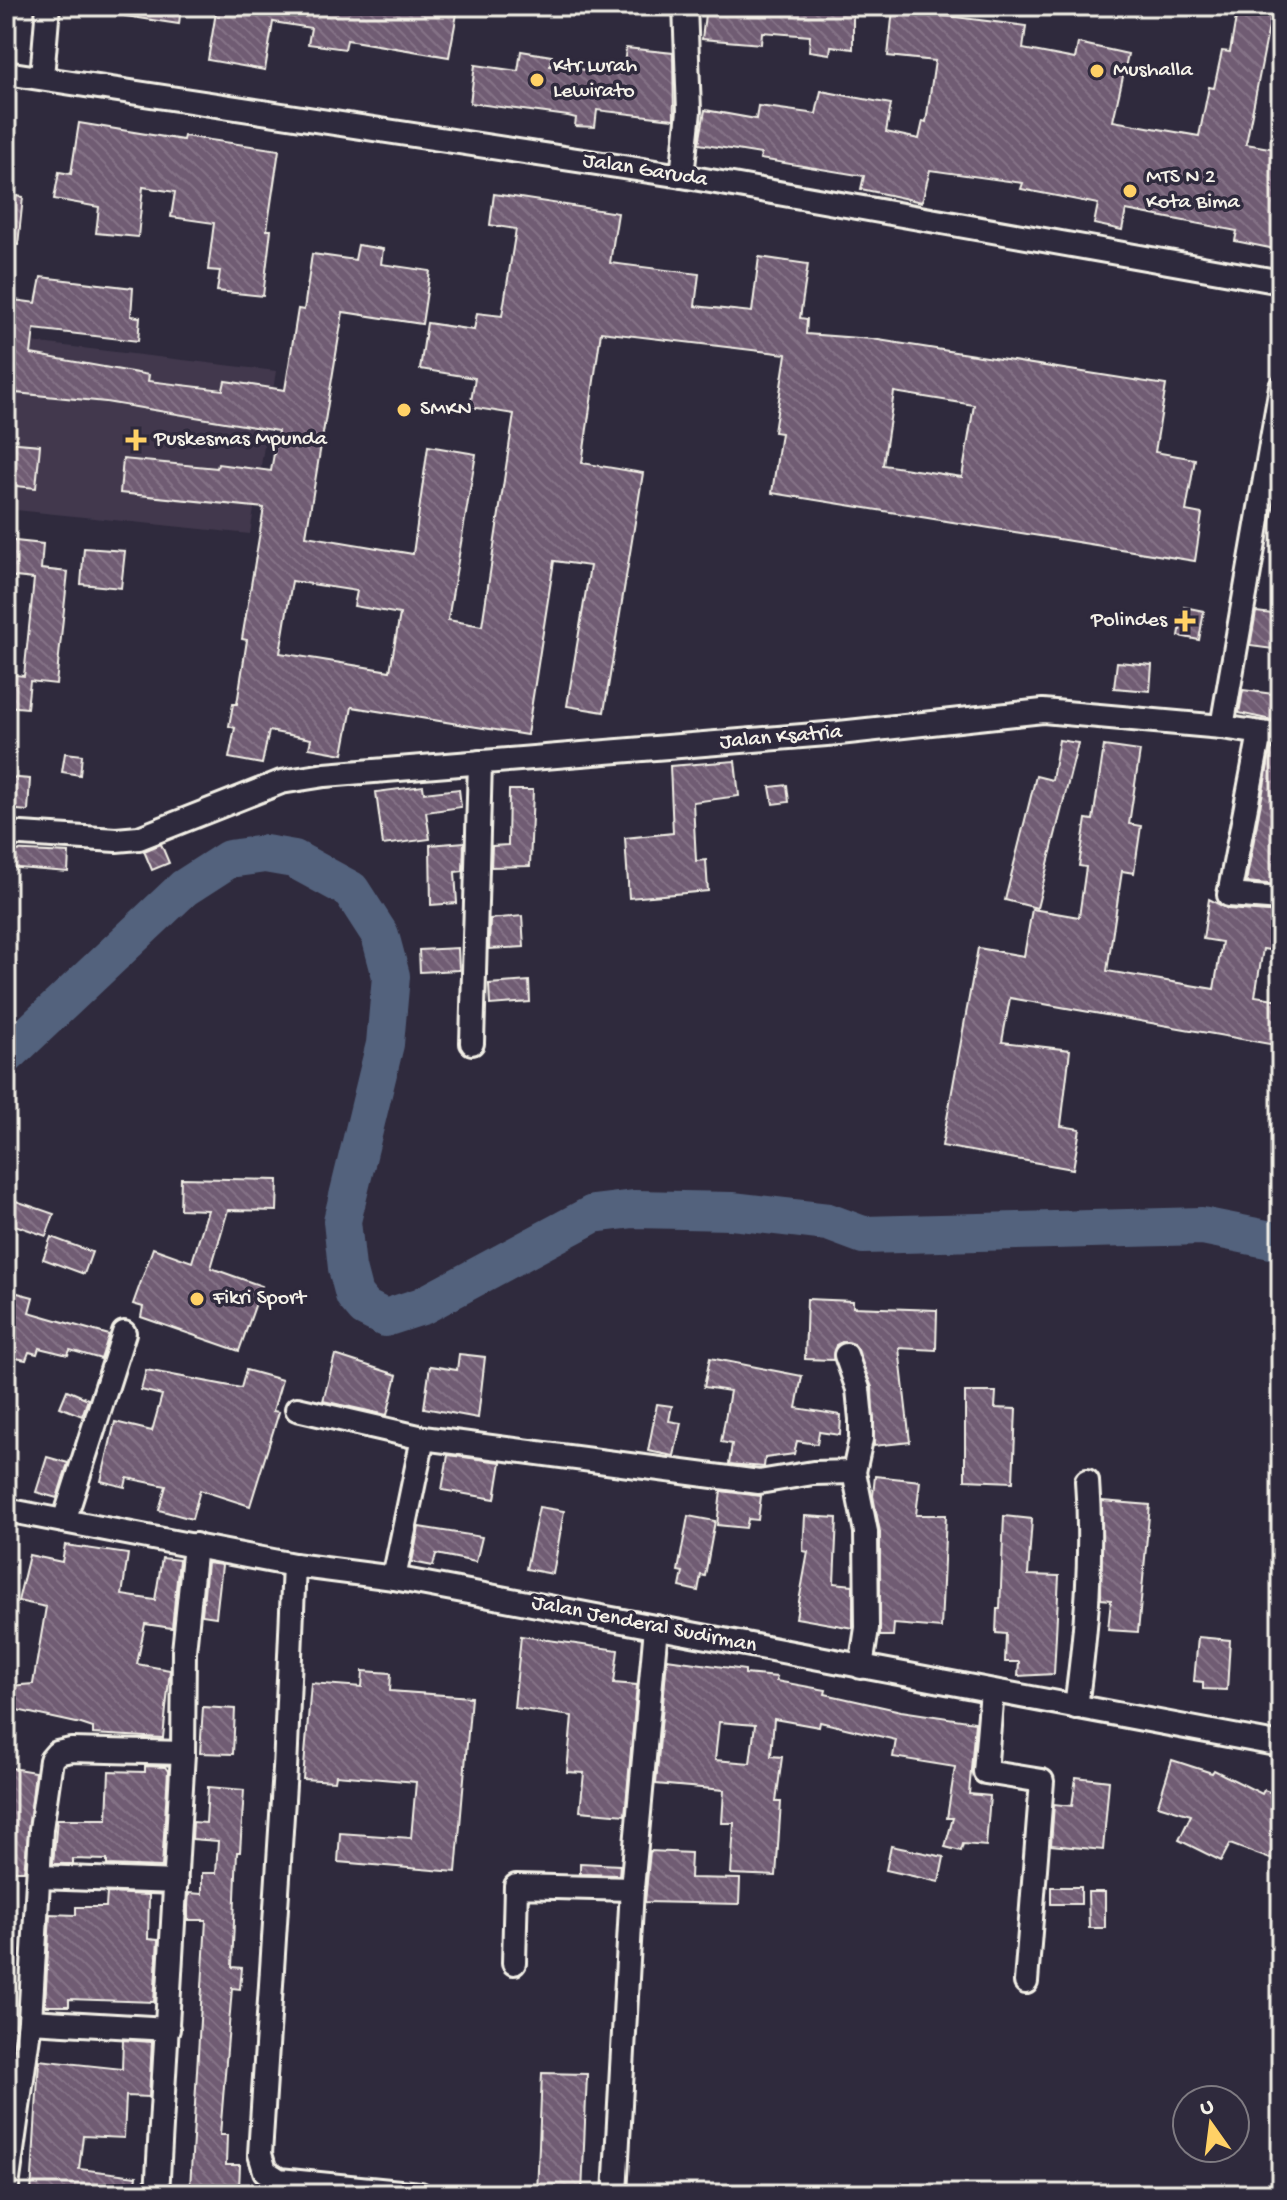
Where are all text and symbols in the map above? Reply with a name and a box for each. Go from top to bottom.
place label: Ktr Lurah Lewirato [553,54,637,105]
place label: Mushalla [1113,58,1193,84]
marker: Mushalla [1088,62,1106,80]
marker: Ktr Lurah Lewirato [528,71,546,89]
street label: Jalan Garuda [581,148,710,194]
place label: MTS N 2 Kota Bima [1146,165,1241,216]
marker: MTS N 2 Kota Bima [1121,182,1139,200]
place label: SMKN [420,397,472,423]
marker: SMKN [395,401,413,419]
place label: Puskesmas Mpunda [153,427,328,453]
marker: Puskesmas Mpunda [125,429,147,451]
place label: Polindes [1090,608,1168,634]
marker: Polindes [1174,610,1196,632]
street label: Jalan Ksatria [719,720,844,756]
place label: Fikri Sport [212,1286,308,1312]
marker: Fikri Sport [188,1290,206,1308]
street label: Jalan Jenderal Sudirman [529,1590,759,1660]
north arrow [1171,2084,1251,2164]
text: U [1198,2094,1217,2123]

